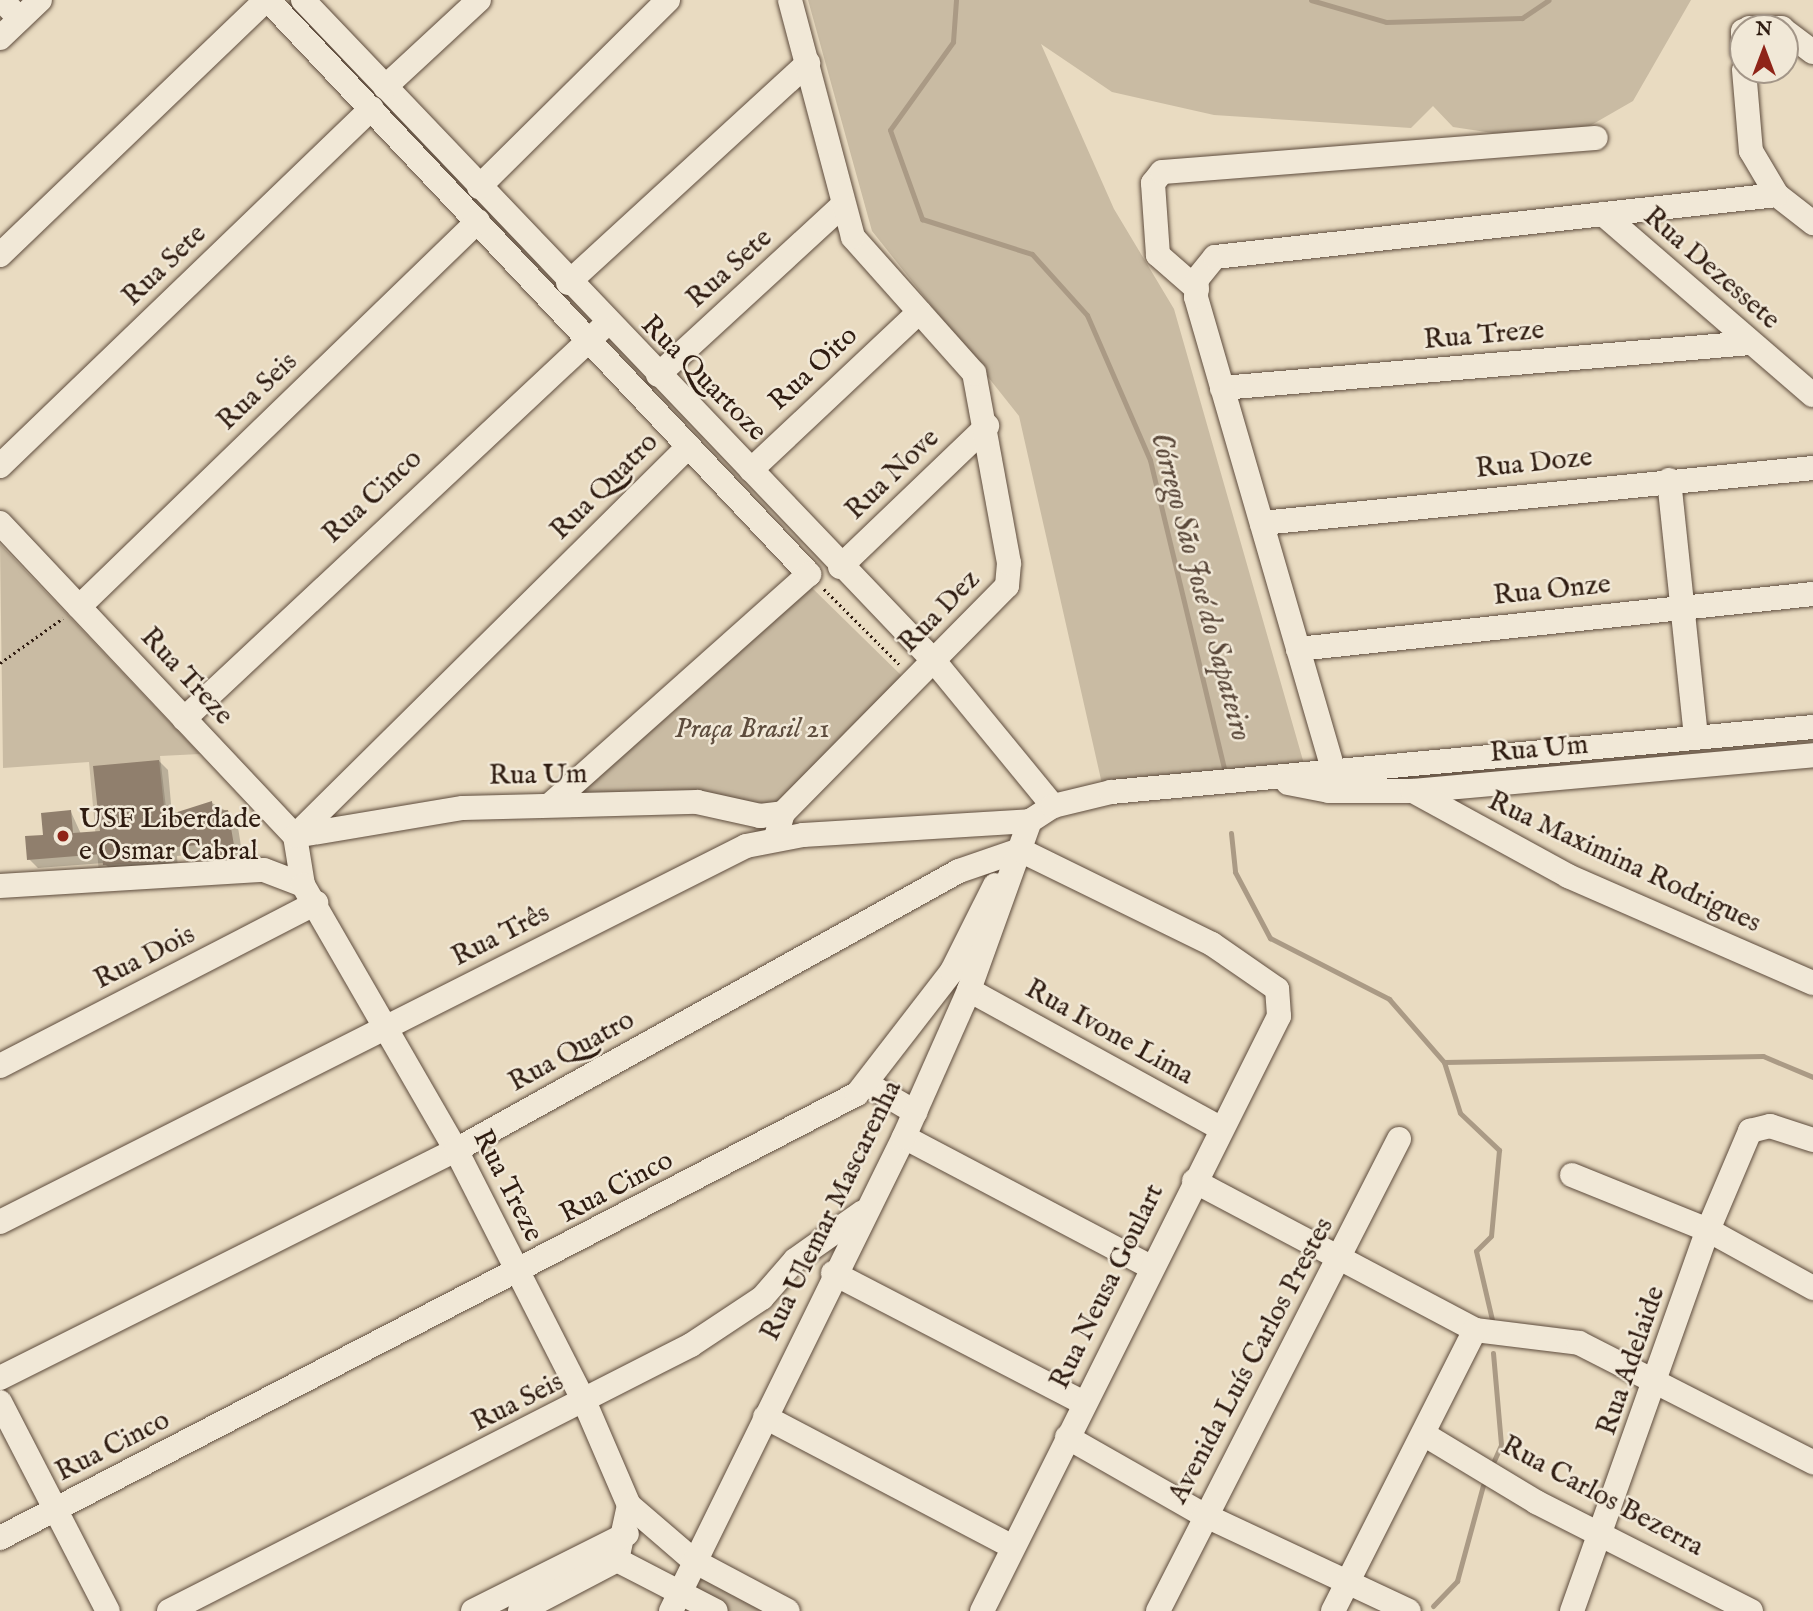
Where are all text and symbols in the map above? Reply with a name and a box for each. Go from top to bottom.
north arrow [1729,14,1799,84]
text: N [1756,18,1772,42]
street label: Rua Dezessete [1636,201,1786,337]
street label: Rua Sete [116,218,214,314]
street label: Rua Sete [680,222,780,316]
street label: Rua Quartoze [633,309,773,449]
street label: Rua Treze [1422,314,1546,358]
street label: Rua Oito [763,320,865,418]
street label: Rua Seis [211,346,305,438]
street label: Rua Nove [839,422,947,528]
street label: Rua Quatro [544,426,666,548]
water label: Córrego São José do Sapateiro [1141,429,1259,745]
street label: Rua Doze [1474,441,1594,487]
street label: Rua Cinco [316,443,430,551]
street label: Rua Dez [892,564,988,660]
street label: Rua Onze [1492,568,1612,614]
street label: Rua Treze [132,621,240,733]
park label: Praça Brasil 21 [675,713,829,747]
street label: Rua Um [1488,729,1590,771]
street label: Rua Um [488,758,588,794]
street label: Rua Maximina Rodrigues [1482,785,1766,941]
place label: USF Liberdade e Osmar Cabral [79,803,261,869]
marker: USF Liberdade e Osmar Cabral [53,826,73,846]
street label: Rua Três [447,897,555,975]
street label: Rua Dois [89,918,201,998]
street label: Rua Ivone Lima [1019,973,1199,1093]
street label: Rua Quatro [503,1004,641,1100]
street label: Rua Ulemar Mascarenha [754,1075,910,1347]
street label: Rua Treze [465,1124,549,1248]
street label: Rua Cinco [555,1144,679,1232]
street label: Rua Neusa Goulart [1044,1179,1172,1395]
street label: Avenida Luís Carlos Prestes [1162,1212,1342,1510]
street label: Rua Adelaide [1591,1282,1673,1440]
street label: Rua Seis [467,1366,569,1440]
street label: Rua Cinco [50,1404,176,1490]
street label: Rua Carlos Bezerra [1495,1429,1709,1565]

